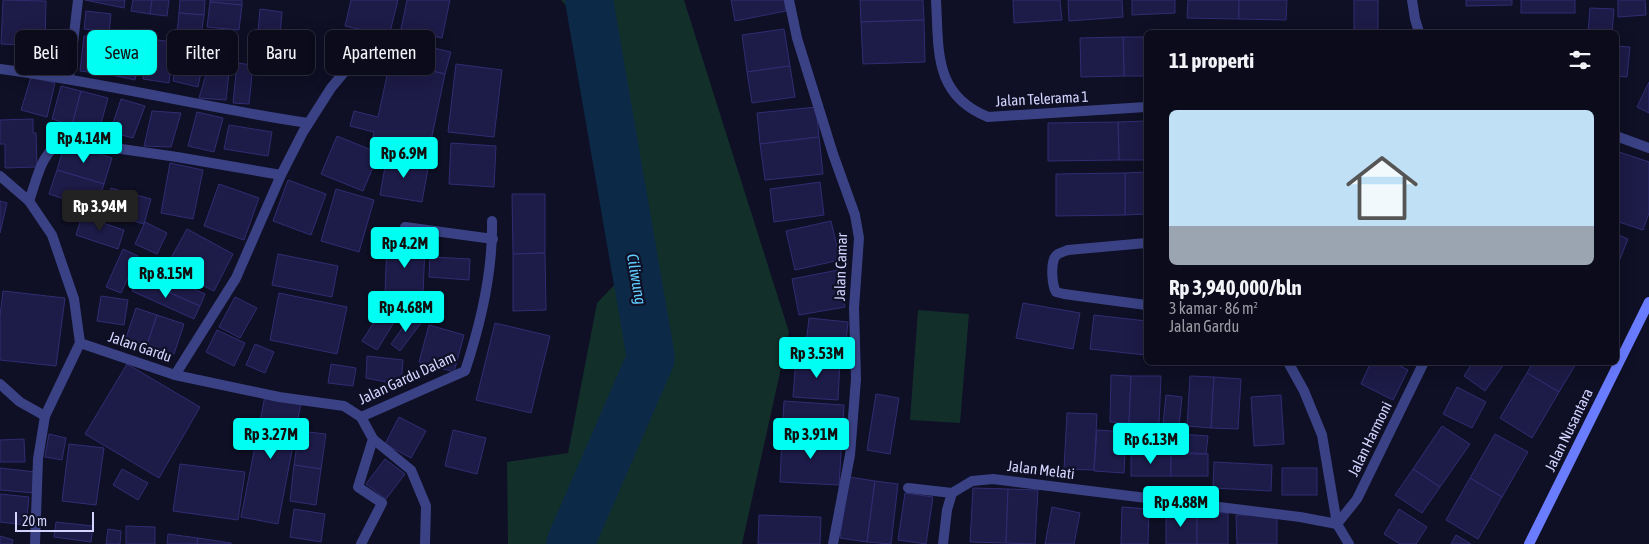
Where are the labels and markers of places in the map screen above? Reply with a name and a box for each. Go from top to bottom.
pin: Rp 4.14M [32,121,136,164]
pin: Rp 6.9M [358,136,450,179]
pin: Rp 3.94M [48,190,152,232]
pin: Rp 4.2M [359,226,451,269]
pin: Rp 8.15M [114,256,218,299]
pin: Rp 4.68M [354,290,458,333]
pin: Rp 3.53M [765,336,869,379]
pin: Rp 3.27M [219,418,323,460]
pin: Rp 3.91M [759,418,863,460]
pin: Rp 6.13M [1099,422,1203,465]
pin: Rp 4.88M [1129,486,1233,528]

